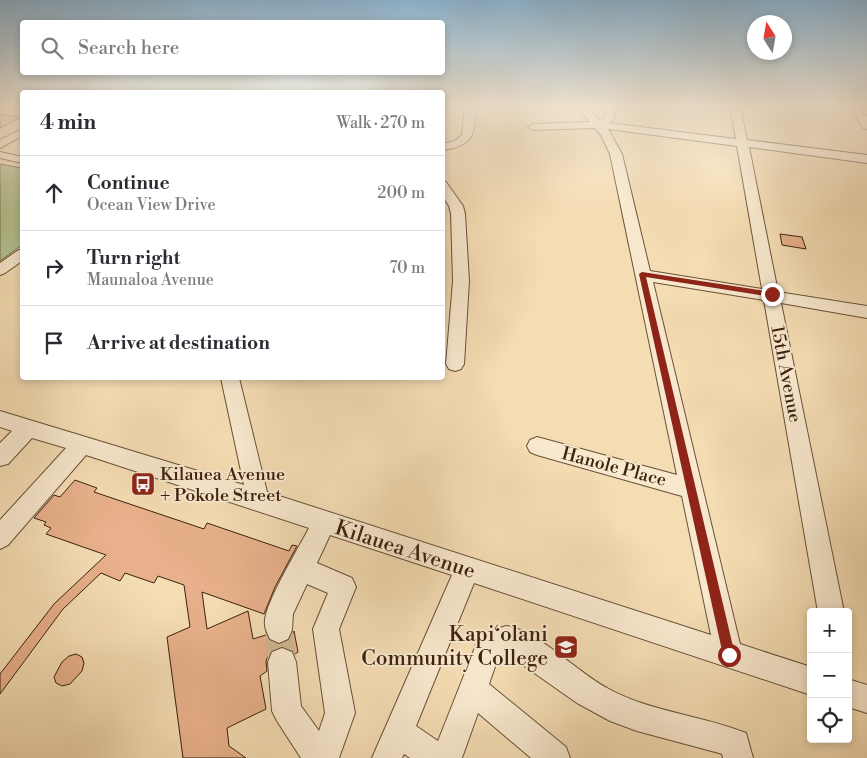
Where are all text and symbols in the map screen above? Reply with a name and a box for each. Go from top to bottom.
north arrow [747,15,792,60]
search box [20,20,445,75]
icon: search [38,34,66,62]
text: Search here [78,36,179,60]
text: 4 min [40,110,96,136]
text: Walk · 270 m [336,113,425,133]
text: Continue [87,171,170,195]
icon: ahead [40,179,68,207]
text: 200 m [377,183,425,203]
text: Ocean View Drive [87,195,216,215]
text: Turn right [87,246,180,270]
icon: right [40,254,68,282]
text: 70 m [389,258,425,278]
text: Maunaloa Avenue [87,270,214,290]
route end [761,283,784,306]
street label: 15th Avenue [765,324,807,424]
icon: arrive [40,329,68,357]
text: Arrive at destination [87,331,270,355]
street label: Hanole Place [559,442,669,492]
place label: Kilauea Avenue + Pokole Street [160,463,285,507]
bus stop icon: Kilauea Avenue + Pokole Street [130,471,156,497]
street label: Kilauea Avenue [332,515,478,585]
map controls [807,608,852,743]
button: + [807,608,852,653]
place label: Kapi‘olani Community College [361,622,548,672]
school or university icon: Kapi‘olani Community College [553,634,579,660]
route start [718,644,741,667]
button: − [807,653,852,698]
button: locate [807,698,852,743]

